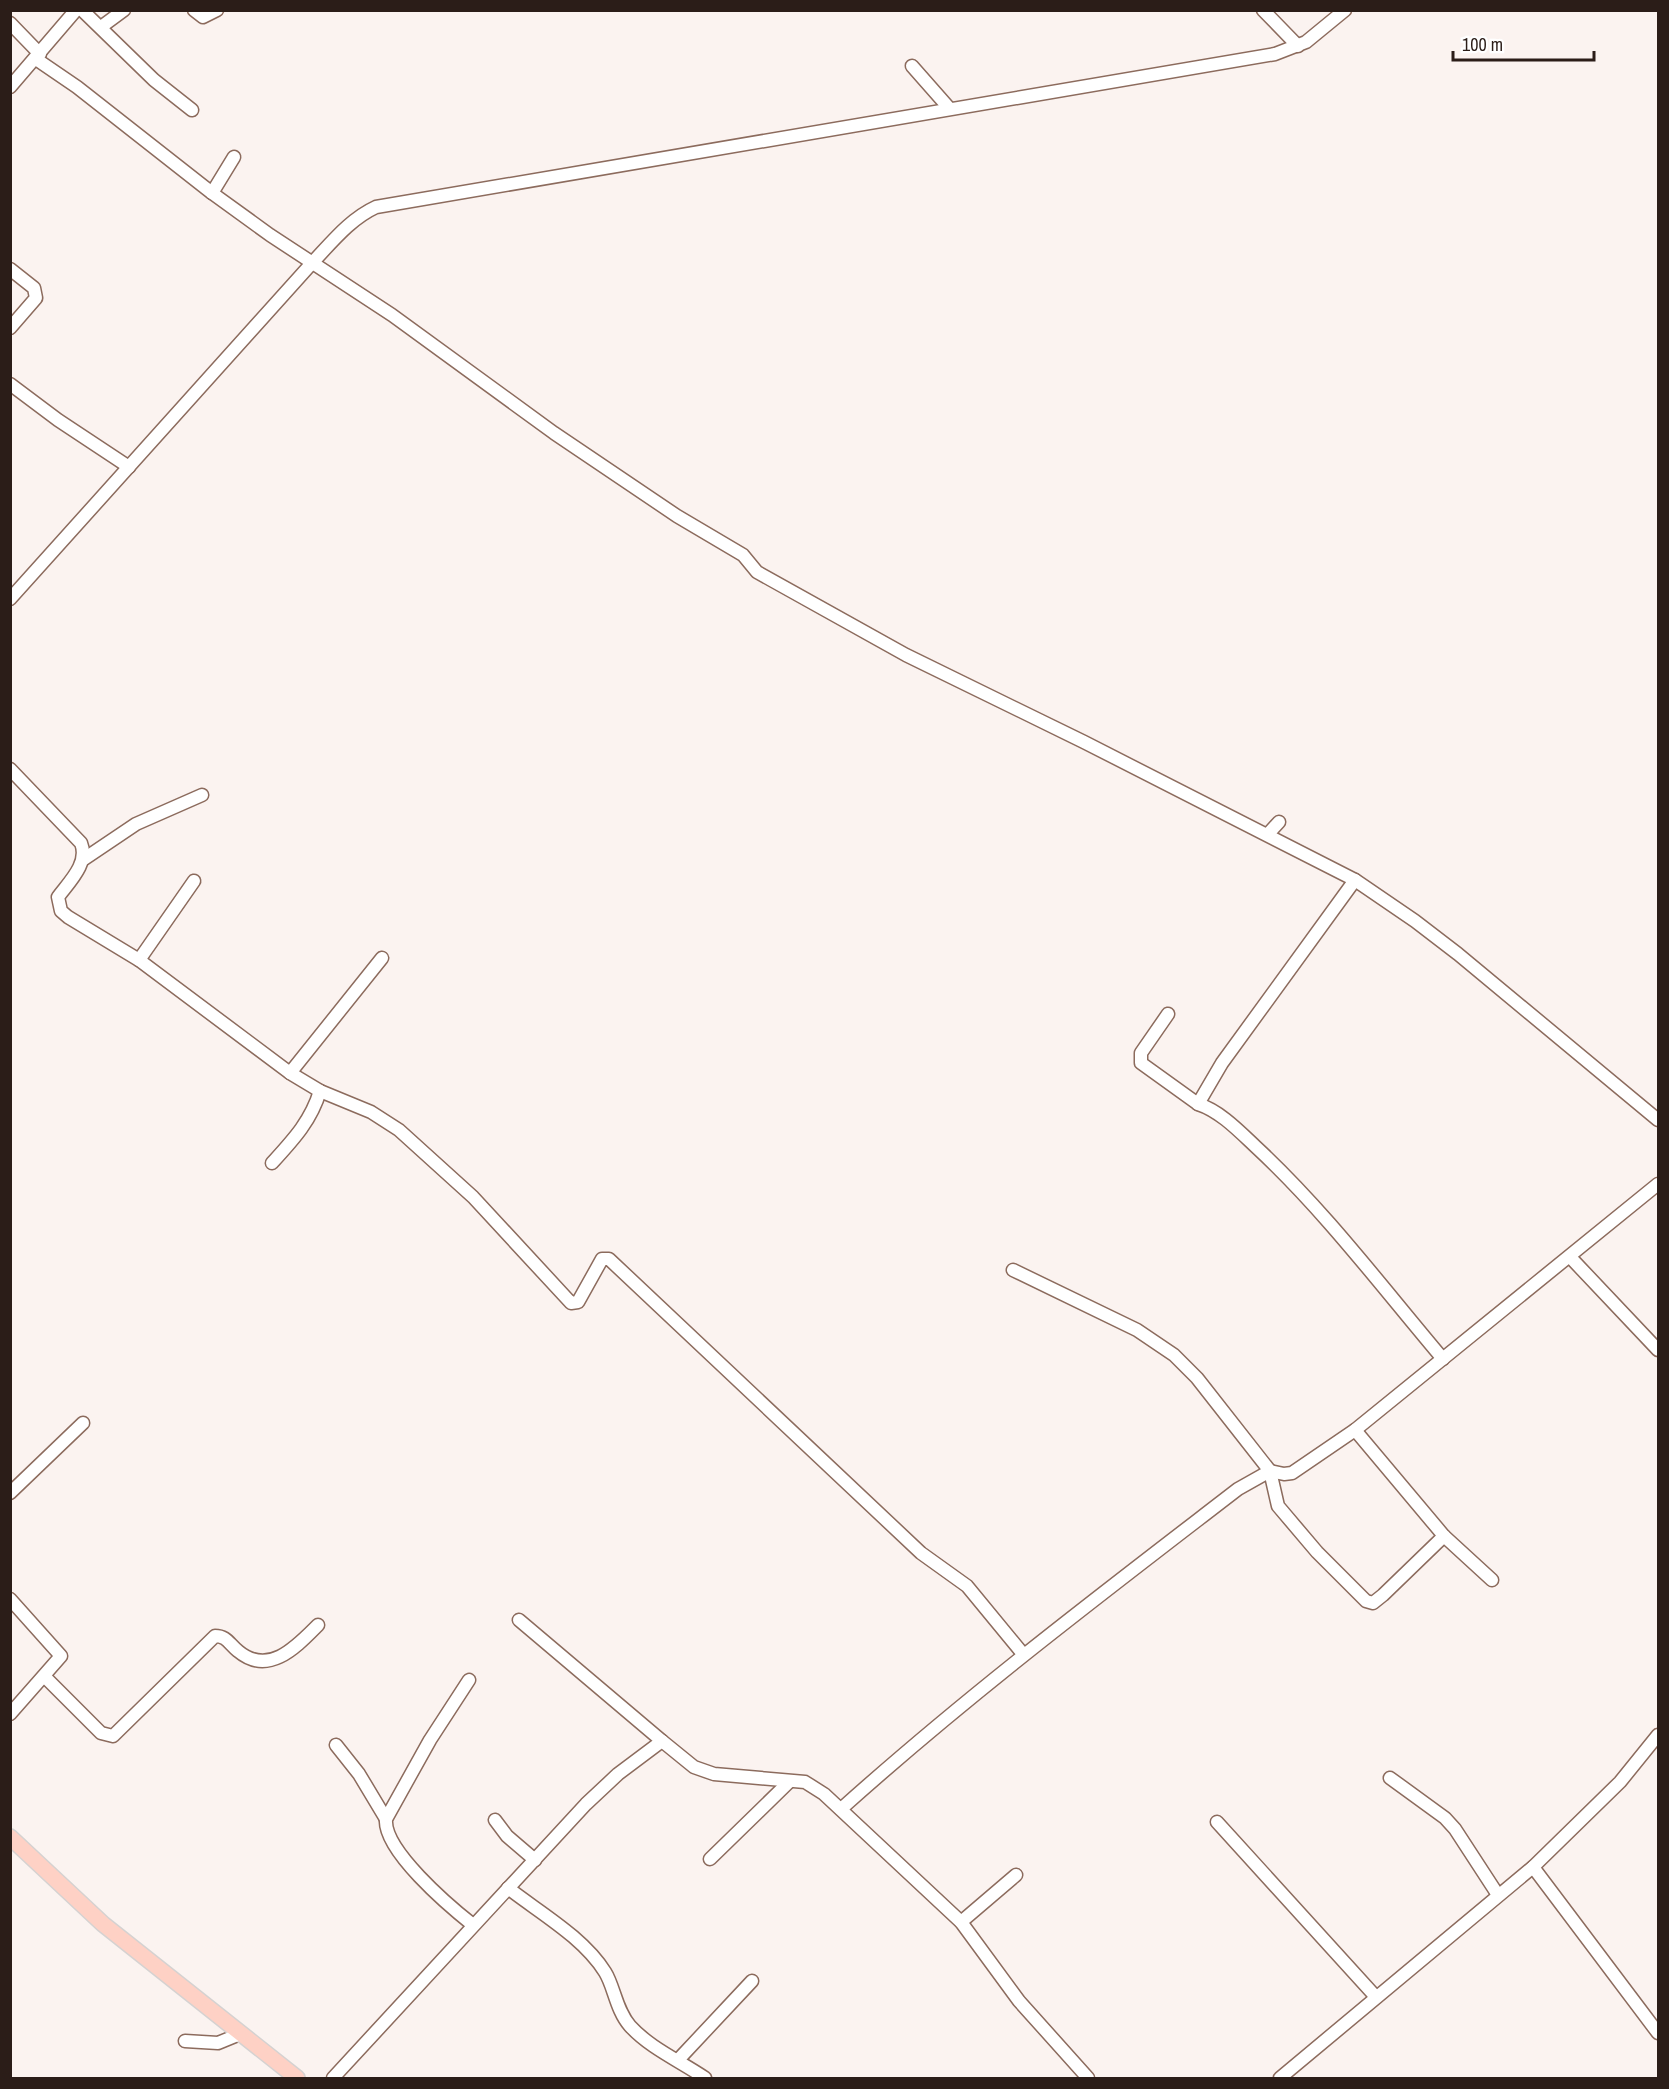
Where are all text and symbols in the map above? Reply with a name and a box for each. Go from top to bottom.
scale bar [1453,24,1594,62]
text: 100 m [1462,32,1503,57]

